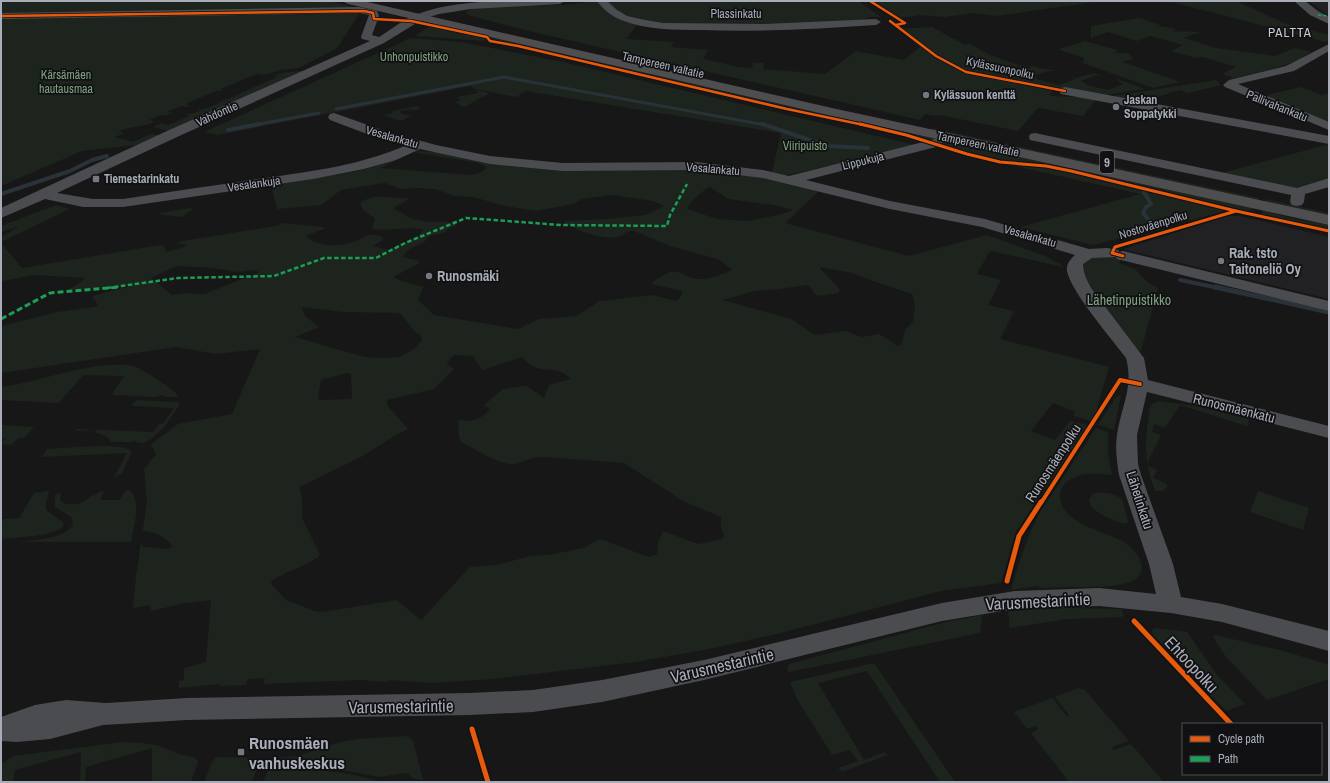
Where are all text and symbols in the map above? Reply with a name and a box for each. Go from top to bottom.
street label: Plassinkatu [711,6,761,22]
district label: PALTTA [1268,24,1312,41]
street label: Tampereen valtatie [620,48,706,82]
park label: Unhonpuistikko [380,49,448,65]
street label: Kylässuonpolku [965,53,1035,83]
park label: Kärsämäen hautausmaa [39,67,94,97]
street label: Pallivahankatu [1244,86,1310,126]
place label: Kylässuon kenttä [934,87,1016,103]
marker: Kylässuon kenttä [921,90,931,100]
place label: Jaskan Soppatykki [1124,92,1177,122]
street label: Vahdontie [194,98,240,130]
marker: Jaskan Soppatykki [1111,102,1121,112]
street label: Vesalankatu [364,122,420,152]
street label: Tampereen valtatie [935,127,1021,161]
park label: Viiripuisto [783,138,827,154]
street label: Lippukuja [840,148,886,174]
road number: 9 [1100,151,1114,173]
street label: Vesalankatu [686,159,740,179]
place label: Tiemestarinkatu [104,171,179,187]
street label: Vesalankuja [227,172,282,196]
marker: Tiemestarinkatu [91,174,101,184]
street label: Nostoväenpolku [1117,207,1189,243]
street label: Vesalankatu [1002,221,1058,251]
place label: Rak. tsto Taitoneliö Oy [1229,244,1302,278]
marker: Rak. tsto Taitoneliö Oy [1216,256,1226,266]
place label: Runosmäki [437,267,499,285]
marker: Runosmäki [424,271,434,281]
park label: Lähetinpuistikko [1087,291,1171,309]
street label: Runosmäenkatu [1191,389,1277,427]
street label: Runosmäenpolku [1021,421,1085,505]
street label: Lähetinkatu [1122,469,1158,531]
street label: Varusmestarintie [985,587,1091,615]
street label: Ehtoopolku [1160,631,1224,697]
street label: Varusmestarintie [668,642,776,688]
street label: Varusmestarintie [348,694,454,718]
legend [1182,723,1322,775]
place label: Runosmäen vanhuskeskus [249,731,345,774]
text: Cycle path [1218,731,1265,747]
marker: Runosmäen vanhuskeskus [236,747,246,757]
text: Path [1218,751,1238,767]

